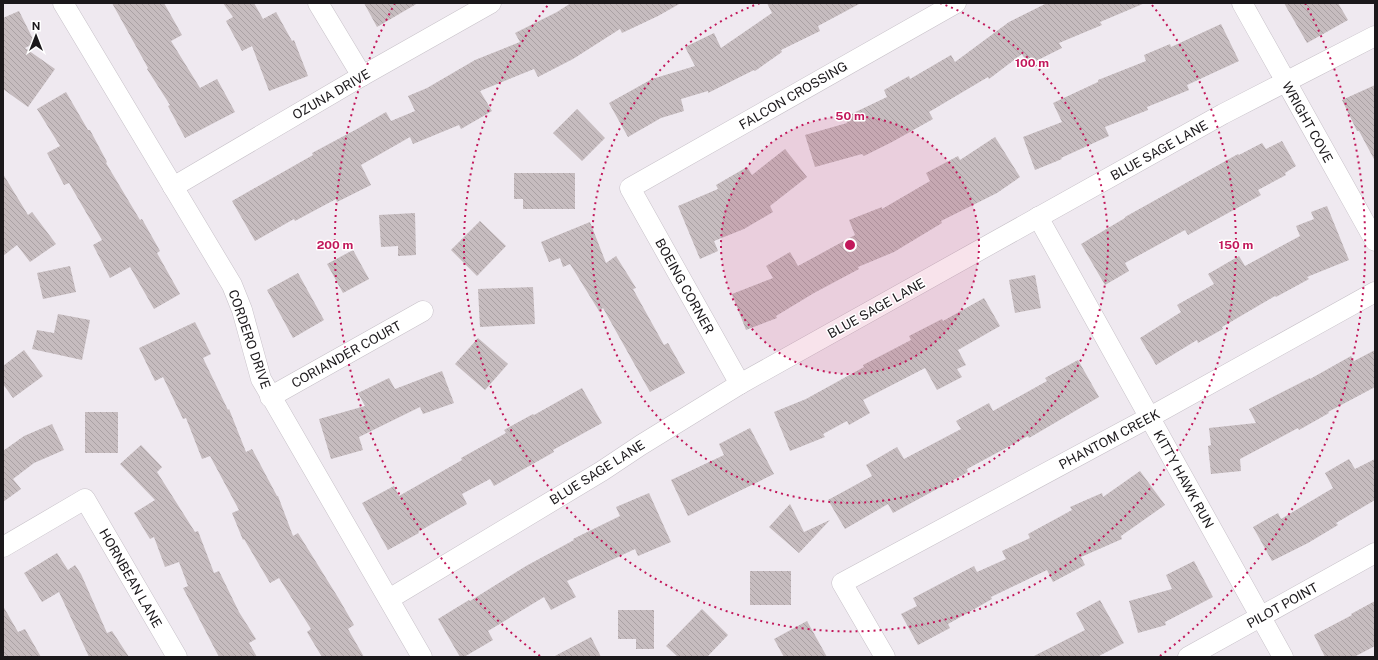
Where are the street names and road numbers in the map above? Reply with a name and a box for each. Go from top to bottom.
street label: FALCON CROSSING [736,58,850,133]
street label: OZUNA DRIVE [290,66,373,123]
street label: WRIGHT COVE [1279,79,1336,165]
street label: BLUE SAGE LANE [1108,117,1211,183]
street label: BOEING CORNER [652,236,717,336]
street label: BLUE SAGE LANE [825,275,928,341]
street label: CORDERO DRIVE [225,287,274,391]
street label: CORIANDER COURT [289,318,404,391]
street label: PHANTOM CREEK [1056,406,1162,472]
street label: KITTY HAWK RUN [1150,428,1217,531]
street label: BLUE SAGE LANE [547,437,648,508]
street label: HORNBEAN LANE [96,526,165,630]
street label: PILOT POINT [1244,580,1321,631]

